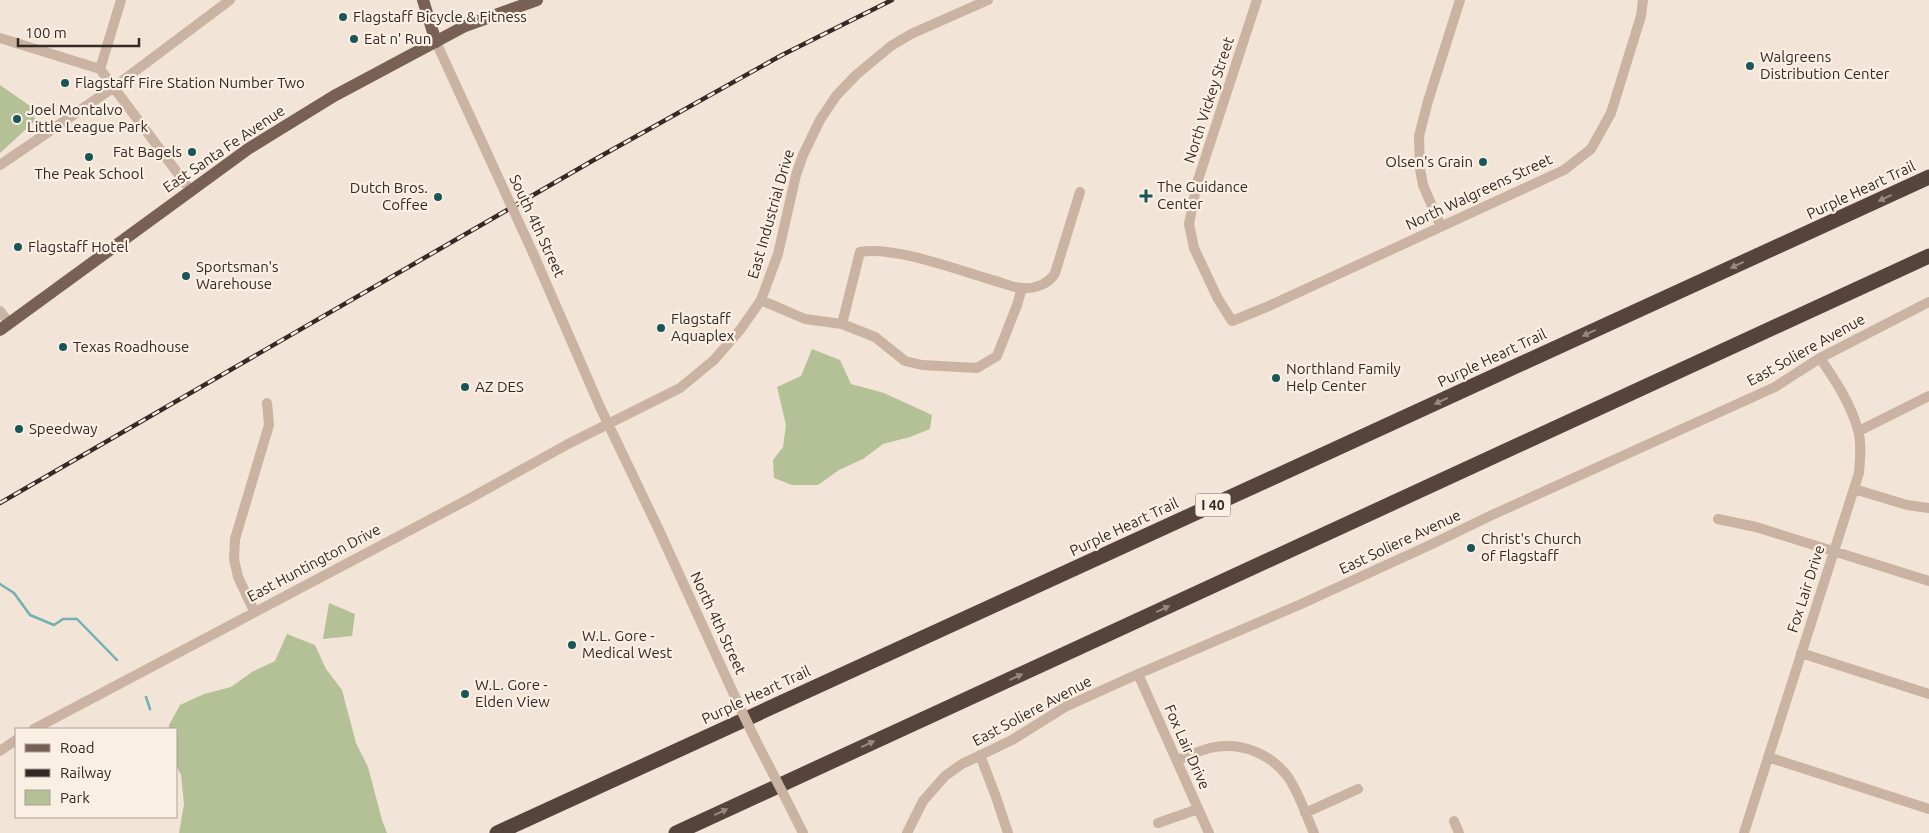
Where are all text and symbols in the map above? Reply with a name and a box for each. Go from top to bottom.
place label: Flagstaff Bicycle & Fitness [353,8,527,25]
marker: Flagstaff Bicycle & Fitness [337,11,349,23]
scale bar [18,15,139,47]
text: 100 m [25,24,67,41]
place label: Eat n' Run [364,30,431,47]
marker: Eat n' Run [348,33,360,45]
street label: North Vickey Street [1180,34,1237,165]
place label: Walgreens Distribution Center [1760,48,1890,82]
marker: Walgreens Distribution Center [1744,60,1756,72]
place label: Flagstaff Fire Station Number Two [75,74,305,91]
marker: Flagstaff Fire Station Number Two [59,77,71,89]
place label: Joel Montalvo Little League Park [27,101,148,135]
street label: East Santa Fe Avenue [160,101,288,196]
marker: Joel Montalvo Little League Park [11,113,23,125]
place label: Fat Bagels [113,143,182,160]
marker: Fat Bagels [186,146,198,158]
street label: East Industrial Drive [744,147,797,281]
street label: North Walgreens Street [1403,150,1555,233]
marker: The Peak School [83,151,95,163]
place label: Olsen's Grain [1385,153,1473,170]
marker: Olsen's Grain [1477,156,1489,168]
street label: Purple Heart Trail [1804,157,1918,222]
place label: The Peak School [34,165,144,182]
street label: South 4th Street [506,172,569,280]
place label: The Guidance Center [1157,178,1248,212]
place label: Dutch Bros. Coffee [350,179,428,213]
marker: The Guidance Center [1139,189,1153,203]
marker: Dutch Bros. Coffee [432,191,444,203]
one-way arrow [1878,194,1892,202]
place label: Flagstaff Hotel [28,238,129,255]
marker: Flagstaff Hotel [12,241,24,253]
place label: Sportsman's Warehouse [196,258,279,292]
one-way arrow [1730,262,1744,270]
marker: Sportsman's Warehouse [180,270,192,282]
place label: Flagstaff Aquaplex [671,310,735,344]
street label: East Soliere Avenue [1744,310,1868,389]
marker: Flagstaff Aquaplex [655,322,667,334]
street label: Purple Heart Trail [1435,325,1549,390]
one-way arrow [1582,329,1596,337]
place label: Texas Roadhouse [73,338,189,355]
marker: Texas Roadhouse [57,341,69,353]
place label: Northland Family Help Center [1286,360,1401,394]
marker: Northland Family Help Center [1270,372,1282,384]
place label: AZ DES [475,378,524,395]
marker: AZ DES [459,381,471,393]
one-way arrow [1434,397,1448,405]
place label: Speedway [29,420,98,437]
marker: Speedway [13,423,25,435]
street label: Purple Heart Trail [1067,494,1181,559]
road number: I 40 [1196,494,1230,516]
street label: East Soliere Avenue [1336,506,1463,577]
street label: East Huntington Drive [244,520,383,605]
place label: Christ's Church of Flagstaff [1481,530,1582,564]
marker: Christ's Church of Flagstaff [1465,542,1477,554]
street label: Fox Lair Drive [1783,543,1828,635]
street label: North 4th Street [687,569,750,677]
one-way arrow [1156,604,1171,613]
place label: W.L. Gore - Medical West [582,627,672,661]
marker: W.L. Gore - Medical West [566,639,578,651]
street label: Purple Heart Trail [699,662,813,727]
street label: East Soliere Avenue [969,672,1094,749]
one-way arrow [1009,672,1023,680]
place label: W.L. Gore - Elden View [475,676,550,710]
marker: W.L. Gore - Elden View [459,688,471,700]
street label: Fox Lair Drive [1161,702,1214,792]
legend [15,728,178,818]
text: Road [60,739,95,756]
one-way arrow [861,740,875,748]
text: Railway [60,764,111,781]
text: Park [60,789,90,806]
one-way arrow [713,808,728,816]

